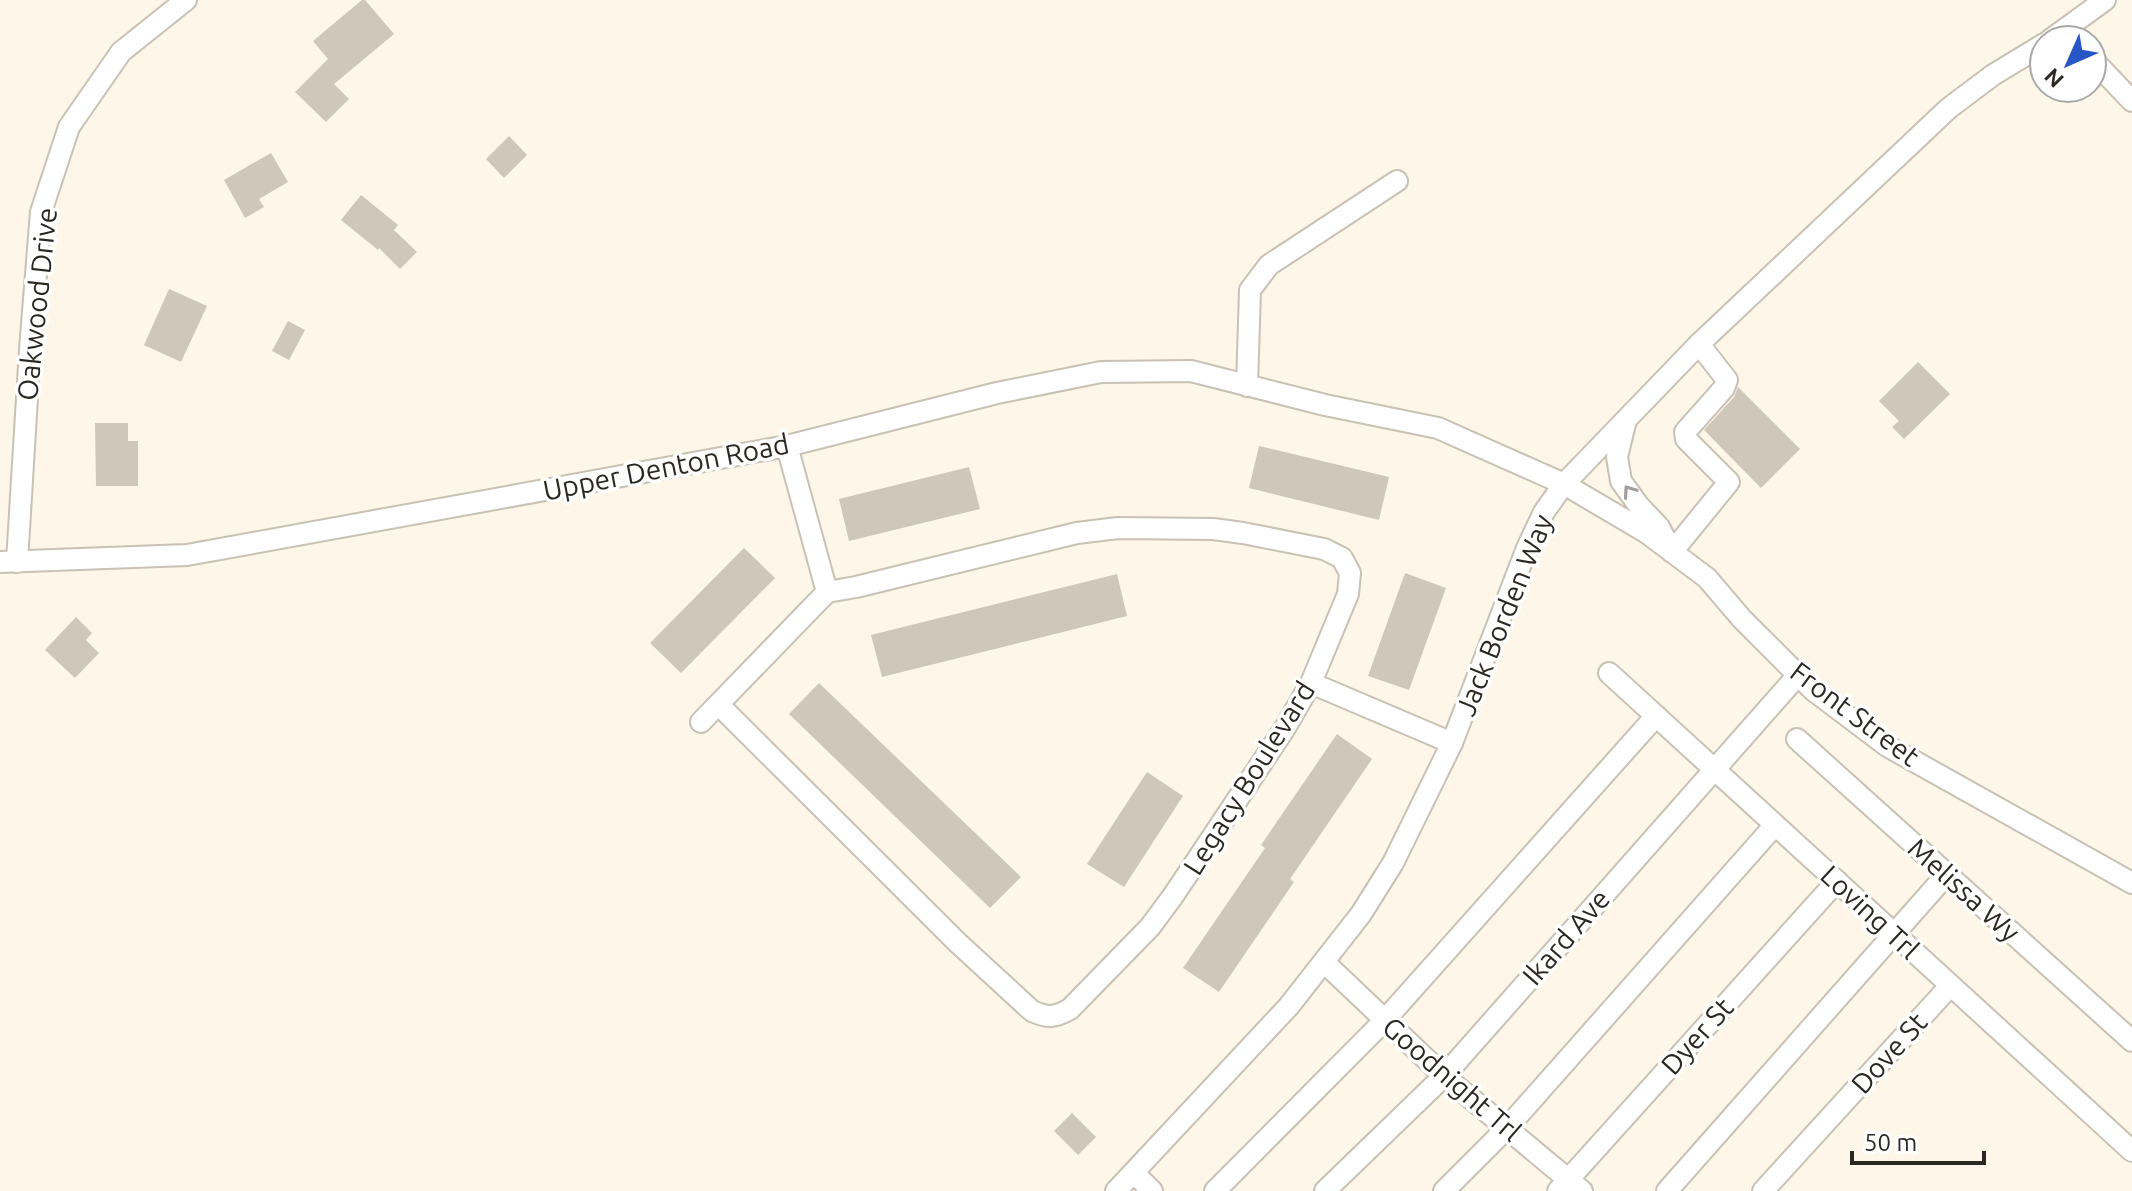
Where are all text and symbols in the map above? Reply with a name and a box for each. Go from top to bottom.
north arrow [2028,24,2108,104]
text: N [2039,64,2068,93]
street label: Oakwood Drive [11,206,62,402]
street label: Upper Denton Road [540,427,791,506]
one-way arrow [1624,486,1639,500]
street label: Jack Borden Way [1449,510,1558,720]
street label: Front Street [1785,655,1926,772]
street label: Legacy Boulevard [1177,676,1320,880]
street label: Melissa Wy [1903,832,2026,947]
street label: Loving Trl [1815,859,1926,965]
street label: Ikard Ave [1516,883,1615,991]
street label: Dyer St [1655,991,1739,1080]
street label: Dove St [1845,1006,1933,1099]
street label: Goodnight Trl [1377,1010,1528,1147]
scale bar [1852,1115,1984,1165]
text: 50 m [1864,1129,1917,1156]

